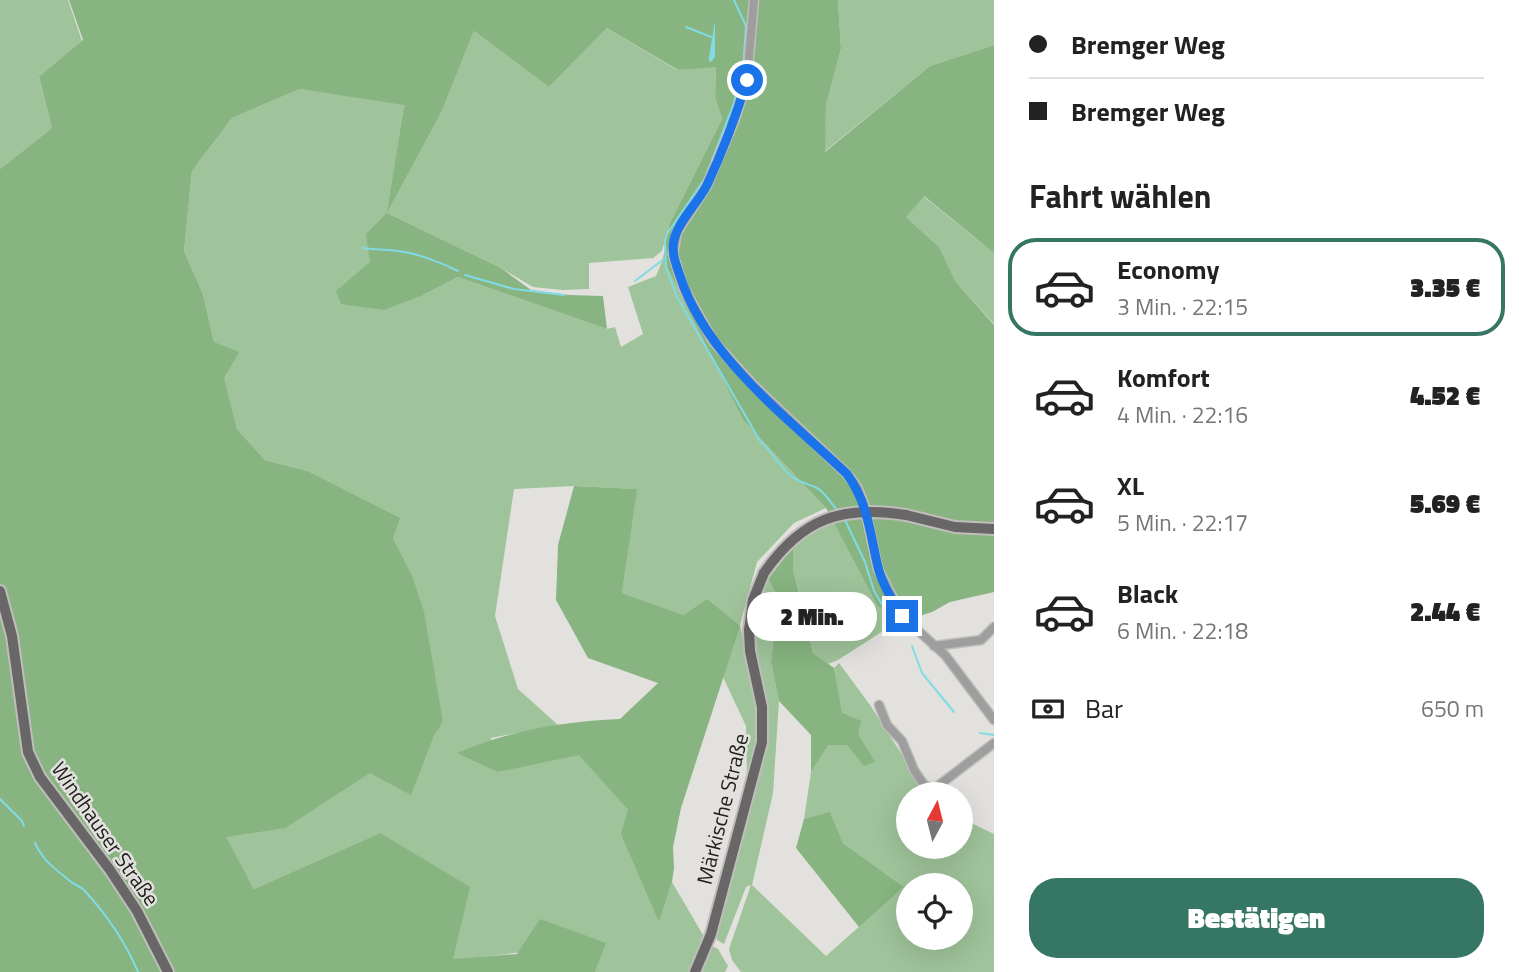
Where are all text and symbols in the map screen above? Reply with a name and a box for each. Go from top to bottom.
text: Bremger Weg [1071,25,1225,64]
route start [731,64,763,96]
text: Bremger Weg [1071,92,1225,131]
text: Fahrt wählen [1029,172,1212,220]
text: Economy [1117,250,1219,289]
icon: car [1033,256,1096,319]
text: 3.35 € [1410,268,1480,307]
text: 3 Min. · 22:15 [1117,289,1248,324]
text: Komfort [1117,358,1210,397]
icon: car [1033,364,1096,427]
text: 4.52 € [1410,376,1480,415]
text: 4 Min. · 22:16 [1117,397,1248,432]
text: XL [1117,466,1144,505]
icon: car [1033,472,1096,535]
text: 5.69 € [1410,484,1480,523]
text: 5 Min. · 22:17 [1117,505,1248,540]
text: Black [1117,574,1178,613]
icon: car [1033,580,1096,643]
callout: 2 Min. [748,592,878,640]
text: 2.44 € [1410,592,1480,631]
text: 2 Min. [780,599,844,634]
route end [886,600,918,632]
text: 6 Min. · 22:18 [1117,613,1248,648]
text: Bar [1085,689,1123,728]
icon: cash [1029,690,1067,728]
text: 650 m [1421,691,1484,726]
street label: Märkische Straße [688,730,756,888]
street label: Windhauser Straße [44,755,168,912]
north arrow [896,782,973,859]
map controls [896,782,973,950]
button: locate [896,873,973,950]
button: Bestätigen [1029,878,1484,958]

